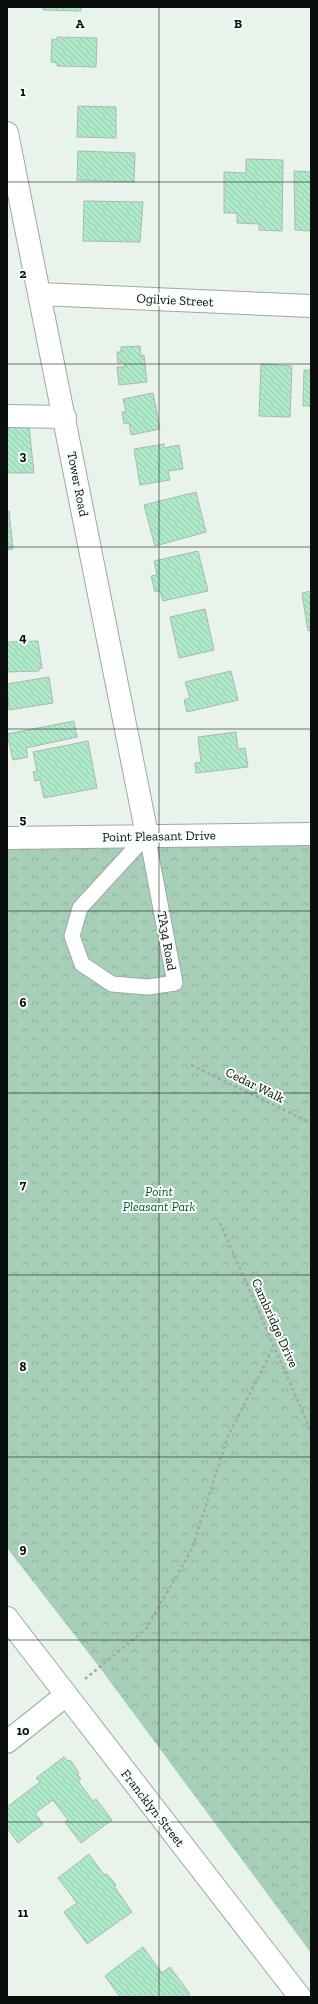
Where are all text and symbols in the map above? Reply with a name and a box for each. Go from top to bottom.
text: A [76,16,85,31]
text: B [234,16,242,31]
text: 1 [20,84,26,99]
text: 2 [20,266,27,281]
street label: Ogilvie Street [136,290,214,310]
text: 3 [20,448,27,463]
street label: Tower Road [64,450,92,518]
text: 4 [19,630,27,645]
text: 5 [20,812,27,827]
street label: Point Pleasant Drive [102,828,216,844]
street label: TA34 Road [154,910,180,972]
text: 6 [20,995,27,1010]
street label: Cedar Walk [223,1064,287,1106]
text: 7 [20,1177,27,1192]
park label: Point Pleasant Park [123,1184,196,1214]
street label: Cambridge Drive [249,1276,301,1370]
text: 8 [19,1359,27,1374]
text: 9 [20,1541,27,1556]
text: 10 [17,1723,30,1738]
street label: Francklyn Street [118,1766,188,1850]
text: 11 [18,1905,29,1920]

